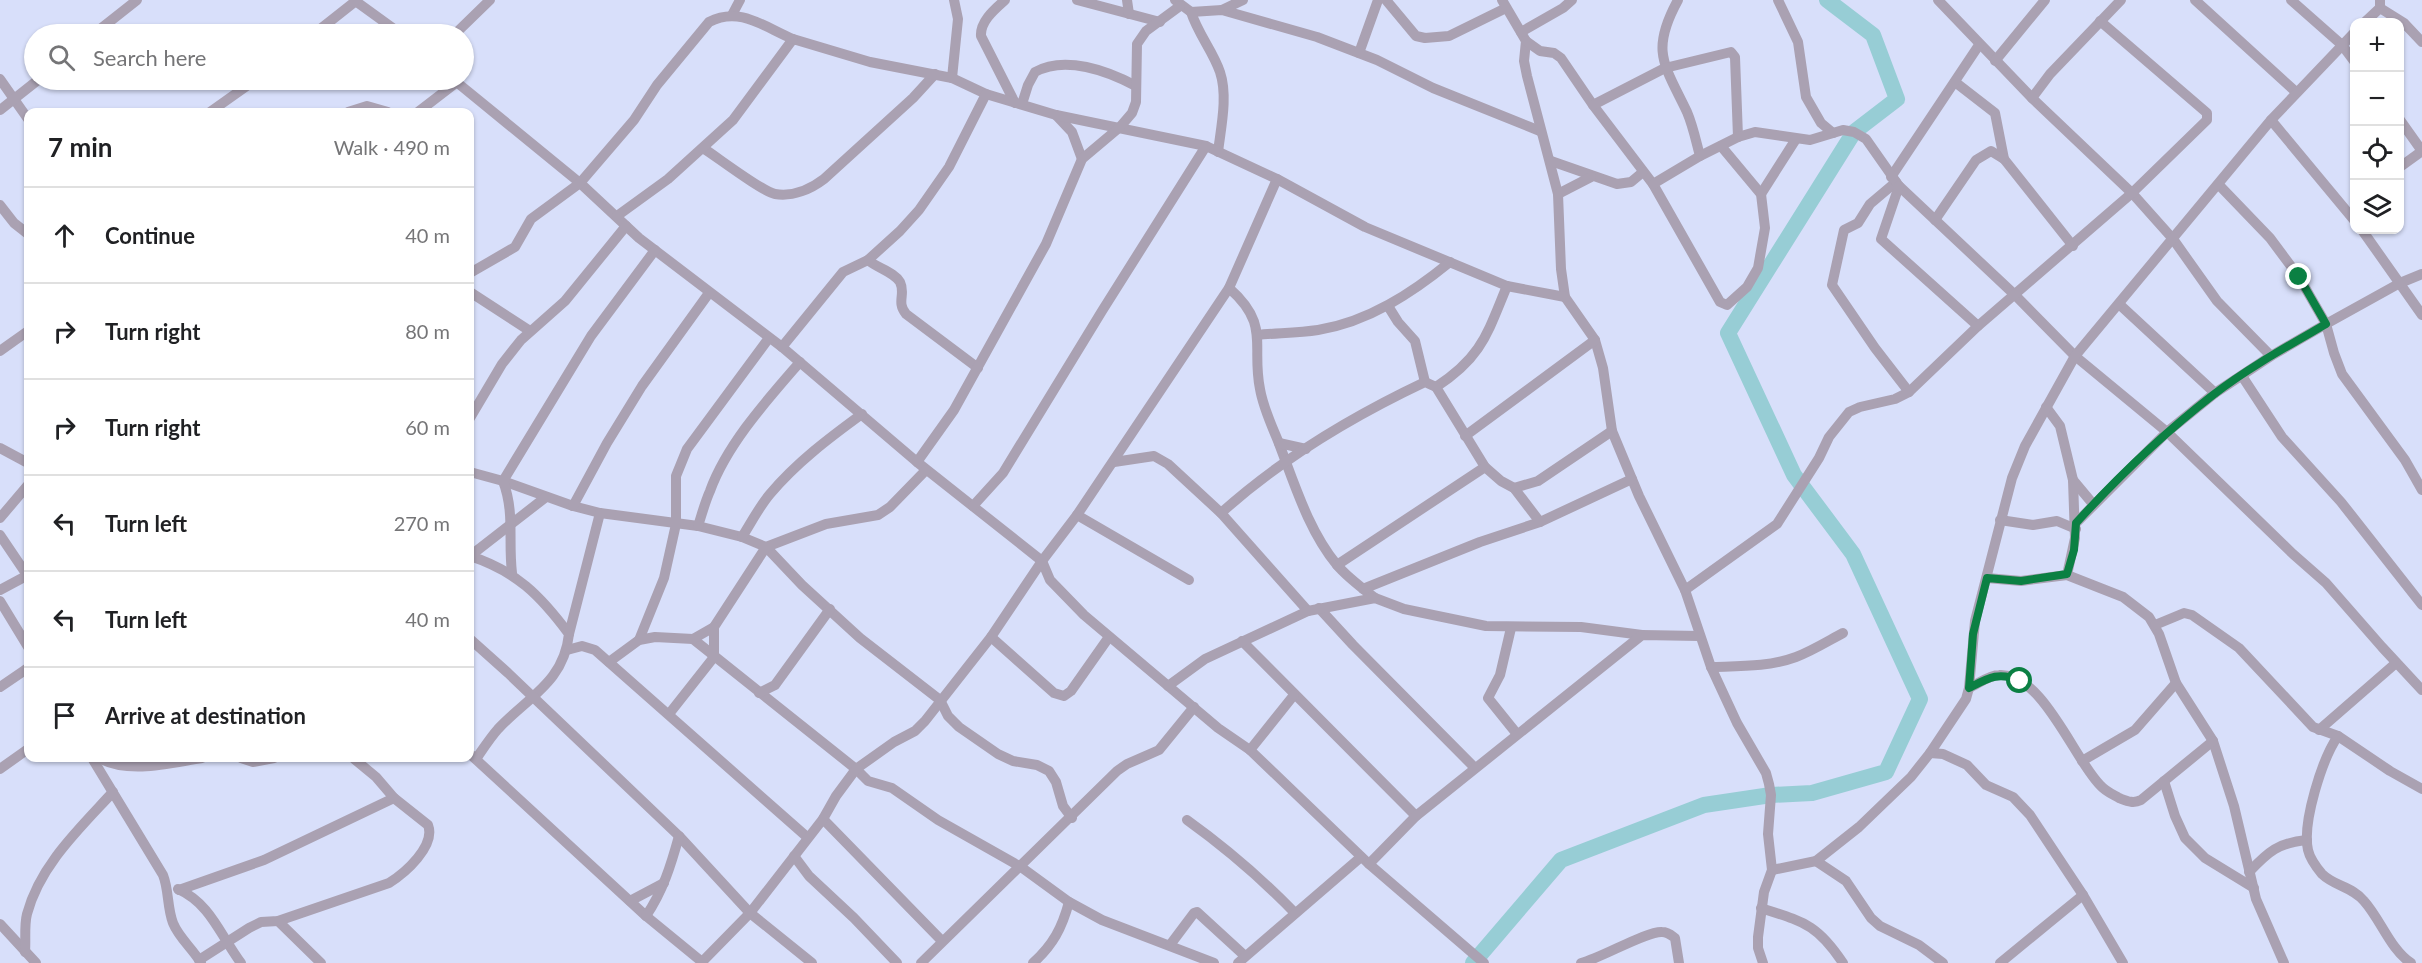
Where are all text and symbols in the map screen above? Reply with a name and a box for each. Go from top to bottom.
map controls [2350,18,2404,234]
button: + [2350,18,2404,72]
search box [24,24,474,90]
icon: search [45,41,78,74]
text: Search here [93,44,206,71]
button: − [2350,72,2404,126]
button: locate [2350,126,2404,180]
text: 7 min [48,131,112,163]
text: Walk · 490 m [334,135,450,159]
button: layers [2350,180,2404,234]
icon: ahead [48,219,81,252]
text: Continue [105,222,195,249]
text: 40 m [405,223,450,247]
route end [2285,263,2311,289]
icon: right [48,315,81,348]
text: Turn right [105,318,200,345]
text: 80 m [405,319,450,343]
icon: right [48,411,81,444]
text: Turn right [105,414,200,441]
text: 60 m [405,415,450,439]
icon: left [48,507,81,540]
text: Turn left [105,510,187,537]
text: 270 m [394,511,450,535]
icon: left [48,603,81,636]
text: Turn left [105,606,187,633]
text: 40 m [405,607,450,631]
route start [2006,667,2032,693]
icon: arrive [48,699,81,732]
text: Arrive at destination [105,702,306,729]

